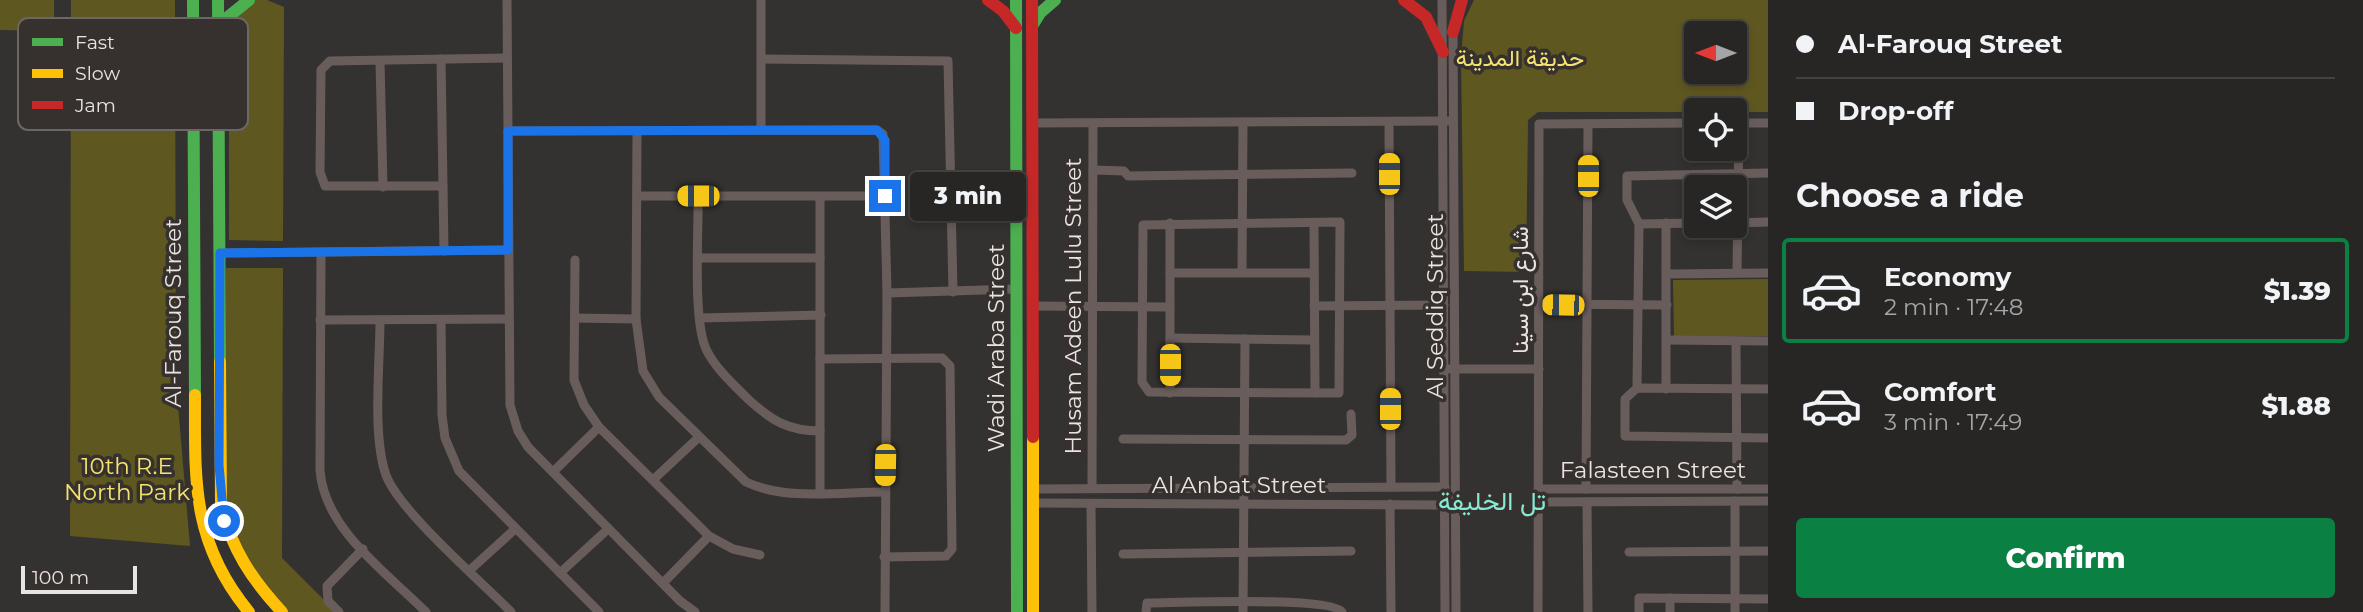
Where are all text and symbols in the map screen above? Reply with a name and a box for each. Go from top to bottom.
legend [18,18,248,130]
north arrow [1684,21,1746,84]
map controls [1684,21,1747,238]
text: Al-Farouq Street [1838,28,2062,60]
text: Fast [75,31,115,54]
park label: حديقة المدينة [1456,44,1584,72]
text: Slow [75,62,120,85]
text: Jam [74,94,116,117]
text: Drop-off [1838,95,1953,127]
button: locate [1684,98,1747,161]
car [1379,153,1400,195]
car [1578,155,1599,197]
street label: Husam Adeen Lulu Street [1059,158,1087,454]
callout: 3 min [910,172,1025,220]
button: layers [1684,175,1747,238]
text: Choose a ride [1796,176,2024,215]
route end [869,180,901,212]
text: 3 min [934,182,1002,210]
car [678,186,720,207]
street label: Al Seddiq Street [1421,213,1449,399]
street label: Al-Farouq Street [159,218,187,408]
street label: شارع ابن سينا [1506,226,1536,354]
street label: Wadi Araba Street [982,244,1010,452]
icon: car [1800,259,1863,322]
text: Economy [1884,261,2011,293]
text: $1.39 [2264,275,2331,307]
text: 2 min · 17:48 [1884,293,2023,321]
car [1542,294,1585,316]
car [1160,344,1181,386]
icon: car [1800,374,1863,437]
text: Comfort [1884,376,1996,408]
car [1380,388,1401,430]
text: $1.88 [2262,390,2331,422]
text: 3 min · 17:49 [1884,408,2022,436]
car [875,444,896,486]
park label: 10th R.E North Park [64,452,190,506]
street label: Falasteen Street [1560,456,1746,484]
street label: Al Anbat Street [1152,471,1326,499]
district label: تل الخليفة [1438,485,1546,517]
route start [208,505,240,537]
button: Confirm [1796,518,2335,598]
scale bar [21,563,136,595]
text: 100 m [32,566,89,589]

